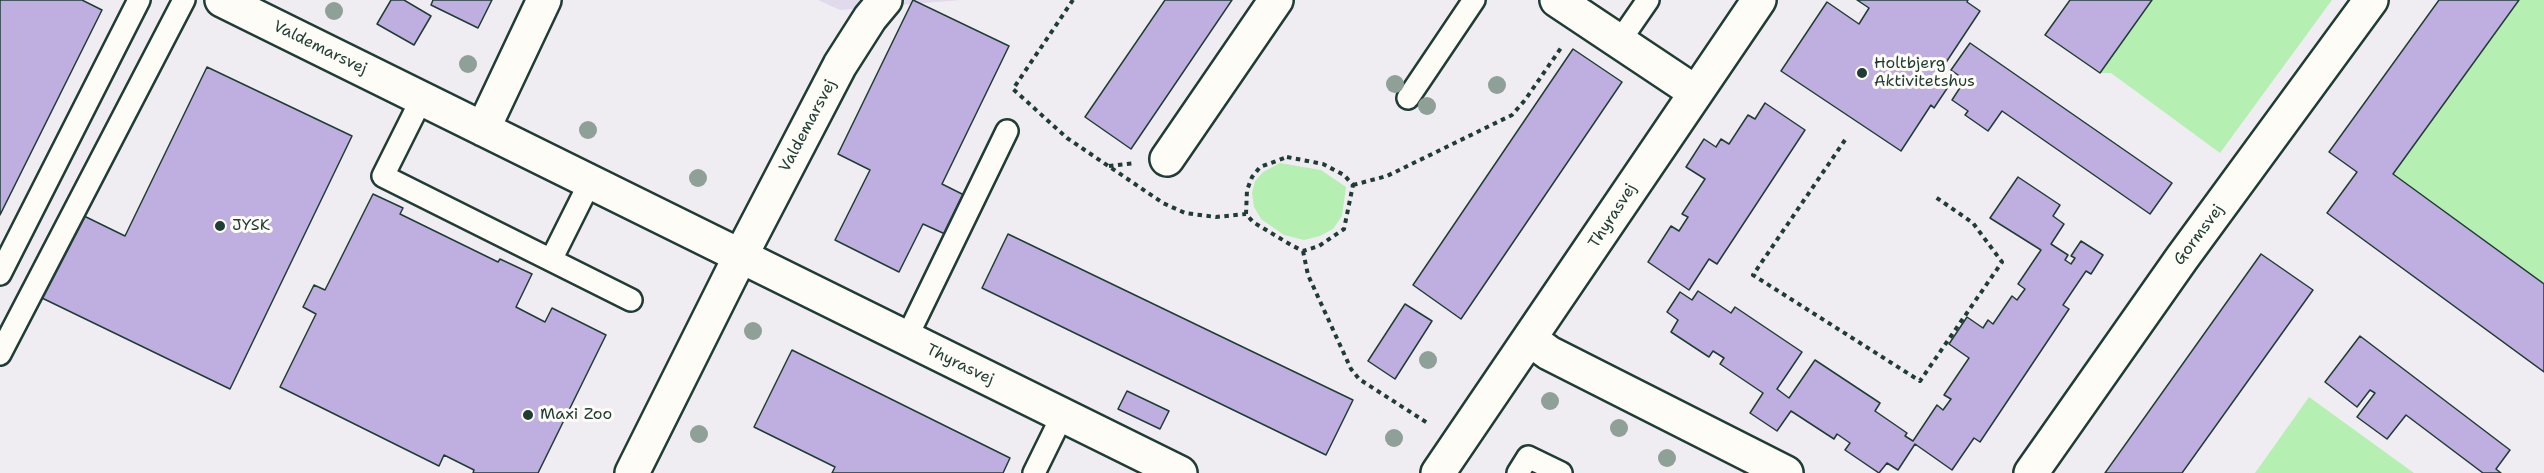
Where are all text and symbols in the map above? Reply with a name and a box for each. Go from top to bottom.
street label: Valdemarsvej [270,17,370,79]
place label: Holtbjerg Aktivitetshus [1874,54,1975,92]
marker: Holtbjerg Aktivitetshus [1855,66,1869,80]
street label: Valdemarsvej [776,76,840,176]
street label: Thyrasvej [1585,180,1641,252]
street label: Gormsvej [2170,201,2228,269]
place label: JYSK [232,216,270,236]
marker: JYSK [213,219,227,233]
street label: Thyrasvej [923,340,997,390]
place label: Maxi Zoo [540,405,612,425]
marker: Maxi Zoo [521,408,535,422]

